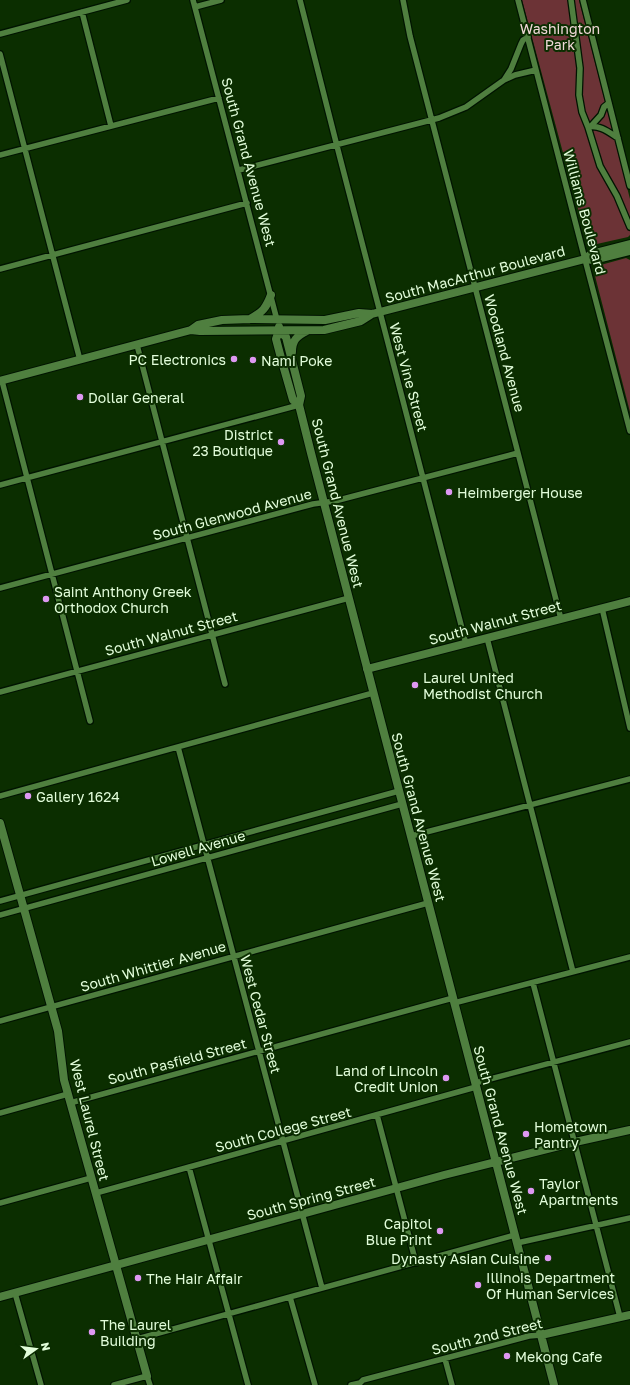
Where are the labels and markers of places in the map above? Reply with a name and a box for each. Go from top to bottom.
place label: PC Electronics [128,351,226,368]
place label: Nami Poke [261,352,332,369]
marker: PC Electronics [229,354,239,364]
marker: Nami Poke [248,355,258,365]
place label: Dollar General [88,389,184,406]
marker: Dollar General [75,392,85,402]
place label: District 23 Boutique [192,426,273,459]
marker: District 23 Boutique [276,437,286,447]
place label: Heimberger House [457,484,583,501]
marker: Heimberger House [444,487,454,497]
place label: Saint Anthony Greek Orthodox Church [54,583,192,616]
marker: Saint Anthony Greek Orthodox Church [41,594,51,604]
place label: Laurel United Methodist Church [423,669,543,702]
marker: Laurel United Methodist Church [410,680,420,690]
place label: Gallery 1624 [36,788,120,805]
marker: Gallery 1624 [23,791,33,801]
place label: Land of Lincoln Credit Union [335,1062,438,1095]
marker: Land of Lincoln Credit Union [441,1073,451,1083]
place label: Hometown Pantry [534,1118,607,1151]
marker: Hometown Pantry [521,1129,531,1139]
place label: Taylor Apartments [539,1175,618,1208]
marker: Taylor Apartments [526,1186,536,1196]
place label: Capitol Blue Print [366,1215,432,1248]
marker: Capitol Blue Print [435,1226,445,1236]
place label: Dynasty Asian Cuisine [391,1250,540,1267]
marker: Dynasty Asian Cuisine [543,1253,553,1263]
place label: Illinois Department Of Human Services [486,1269,615,1302]
place label: The Hair Affair [146,1270,243,1287]
marker: The Hair Affair [133,1273,143,1283]
marker: Illinois Department Of Human Services [473,1280,483,1290]
place label: The Laurel Building [100,1316,171,1349]
marker: The Laurel Building [87,1327,97,1337]
place label: Mekong Cafe [515,1348,602,1365]
marker: Mekong Cafe [502,1351,512,1361]

